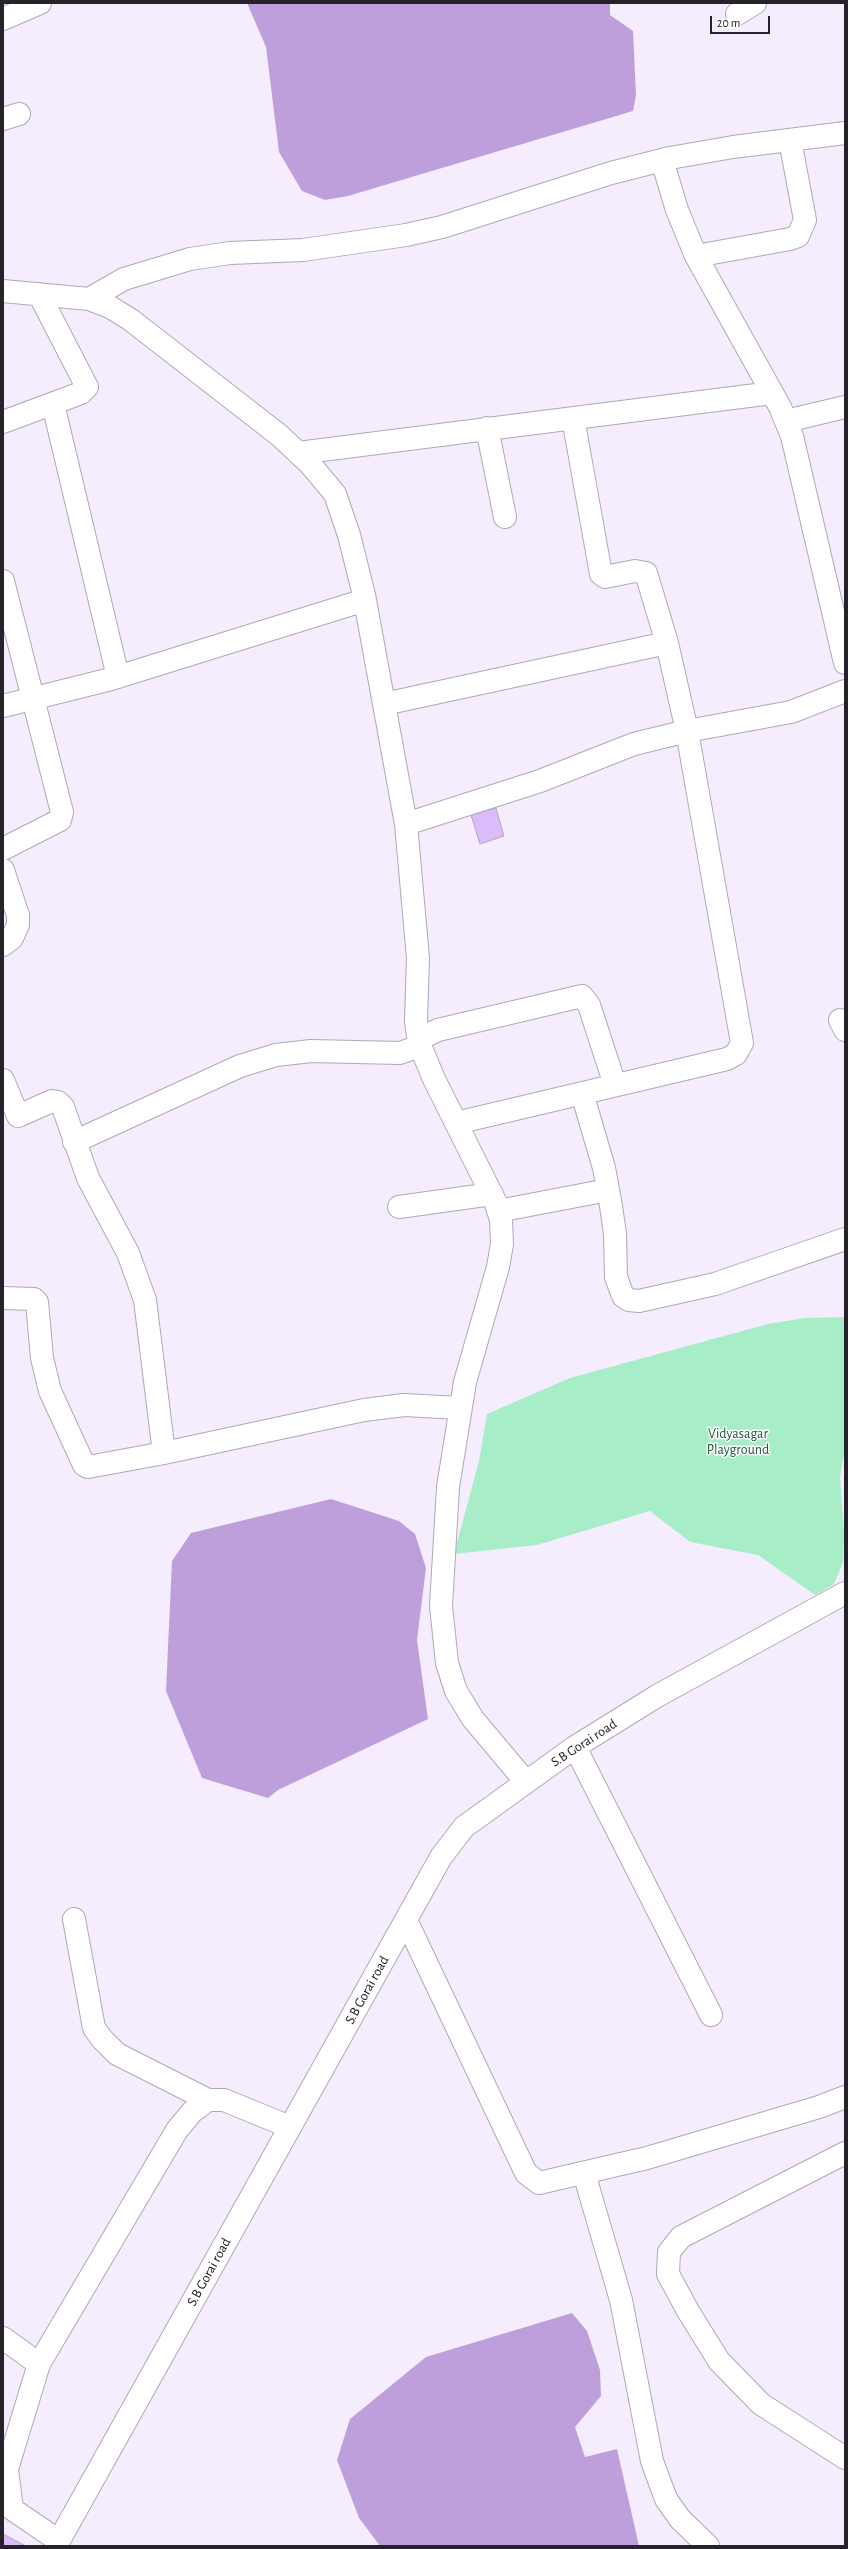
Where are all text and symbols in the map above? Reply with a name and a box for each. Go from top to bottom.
scale bar [712,8,772,34]
text: 20 m [717,17,740,29]
park label: Vidyasagar Playground [707,1426,769,1458]
street label: S.B Gorai road [548,1715,620,1771]
street label: S.B Gorai road [341,1953,393,2027]
street label: S.B Gorai road [183,2235,235,2309]

